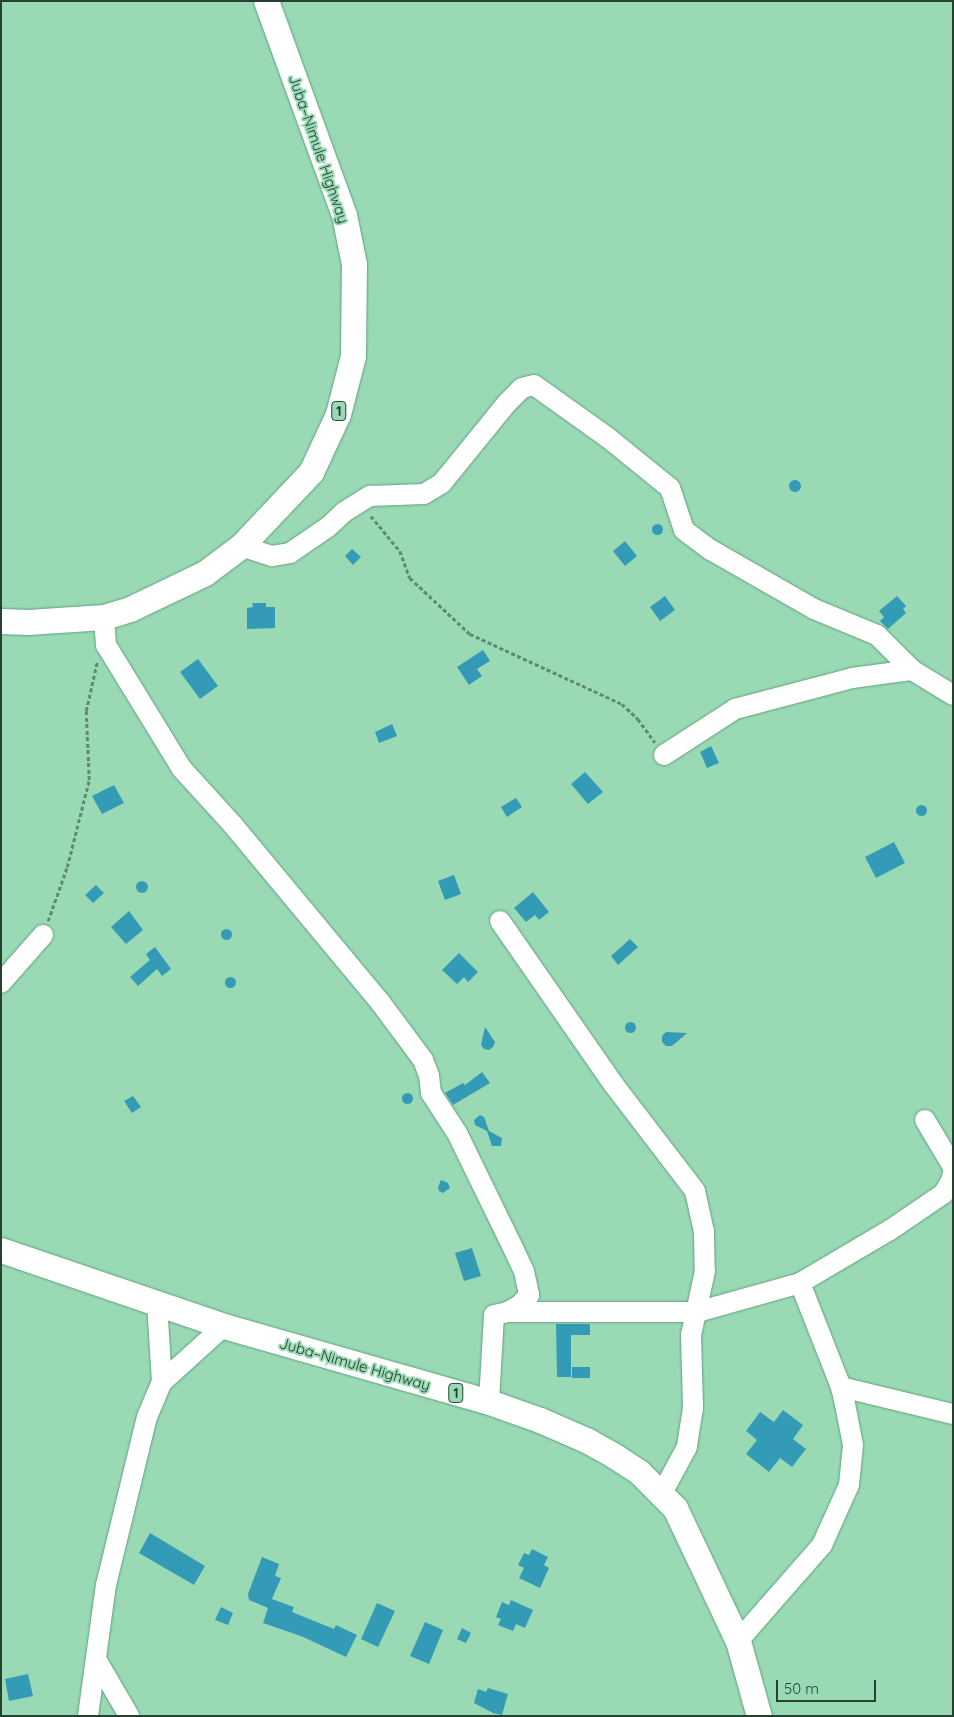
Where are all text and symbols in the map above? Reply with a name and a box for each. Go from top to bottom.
street label: Juba–Nimule Highway [285,72,353,226]
road number: 1 [330,400,348,422]
street label: Juba–Nimule Highway [278,1334,432,1394]
road number: 1 [447,1382,465,1405]
scale bar [779,1670,879,1702]
text: 50 m [784,1679,819,1698]

